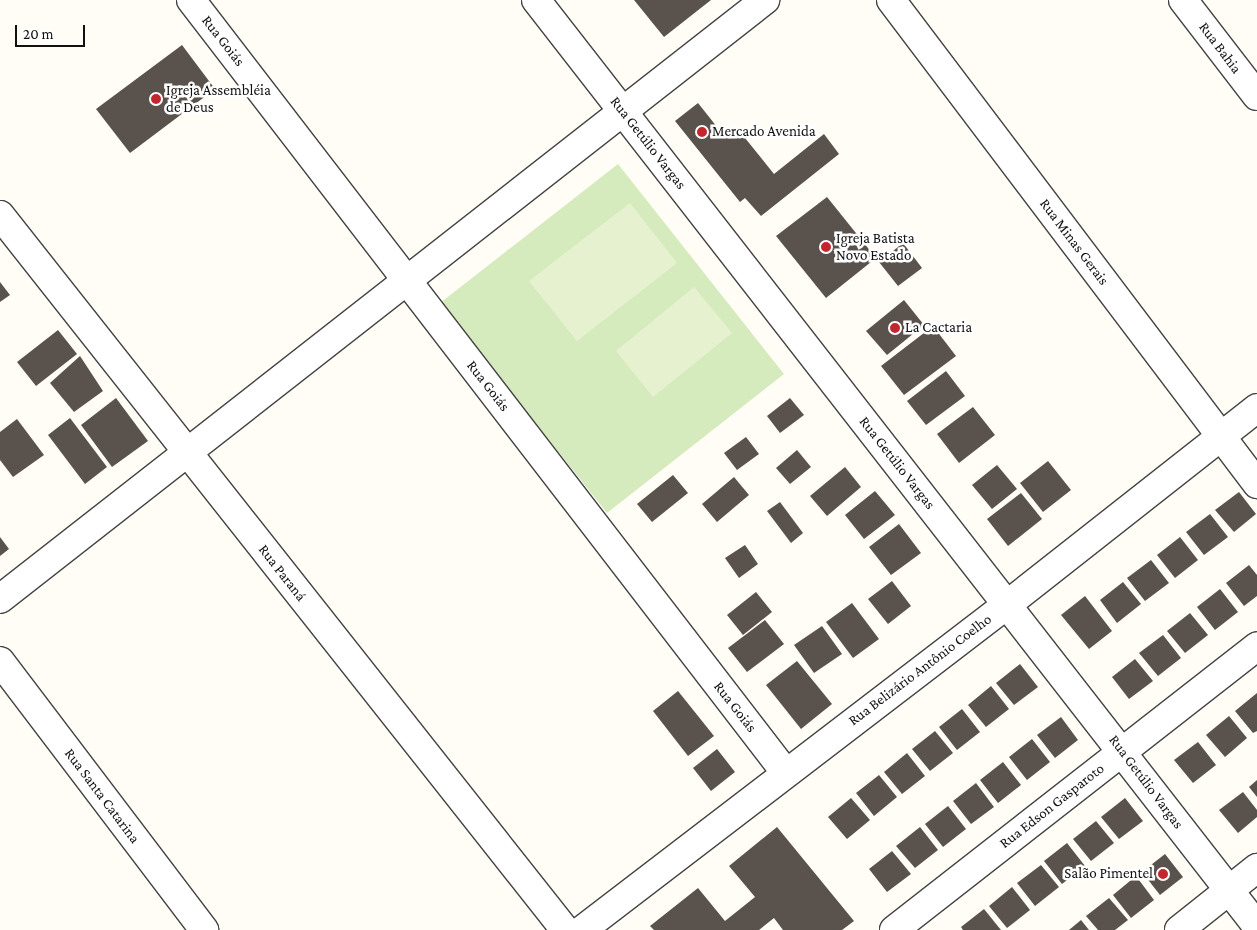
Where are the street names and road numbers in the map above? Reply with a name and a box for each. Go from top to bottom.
street label: Rua Goiás [198,12,248,70]
street label: Rua Bahia [1195,19,1245,77]
street label: Rua Getúlio Vargas [606,93,690,193]
street label: Rua Minas Gerais [1036,195,1112,289]
street label: Rua Goiás [463,357,513,415]
street label: Rua Getúlio Vargas [855,413,939,513]
street label: Rua Paraná [254,541,310,605]
street label: Rua Belizário Antônio Coelho [845,610,995,730]
street label: Rua Goiás [710,678,760,736]
street label: Rua Getúlio Vargas [1105,732,1187,832]
street label: Rua Santa Catarina [60,745,144,847]
street label: Rua Edson Gasparoto [996,760,1108,852]

